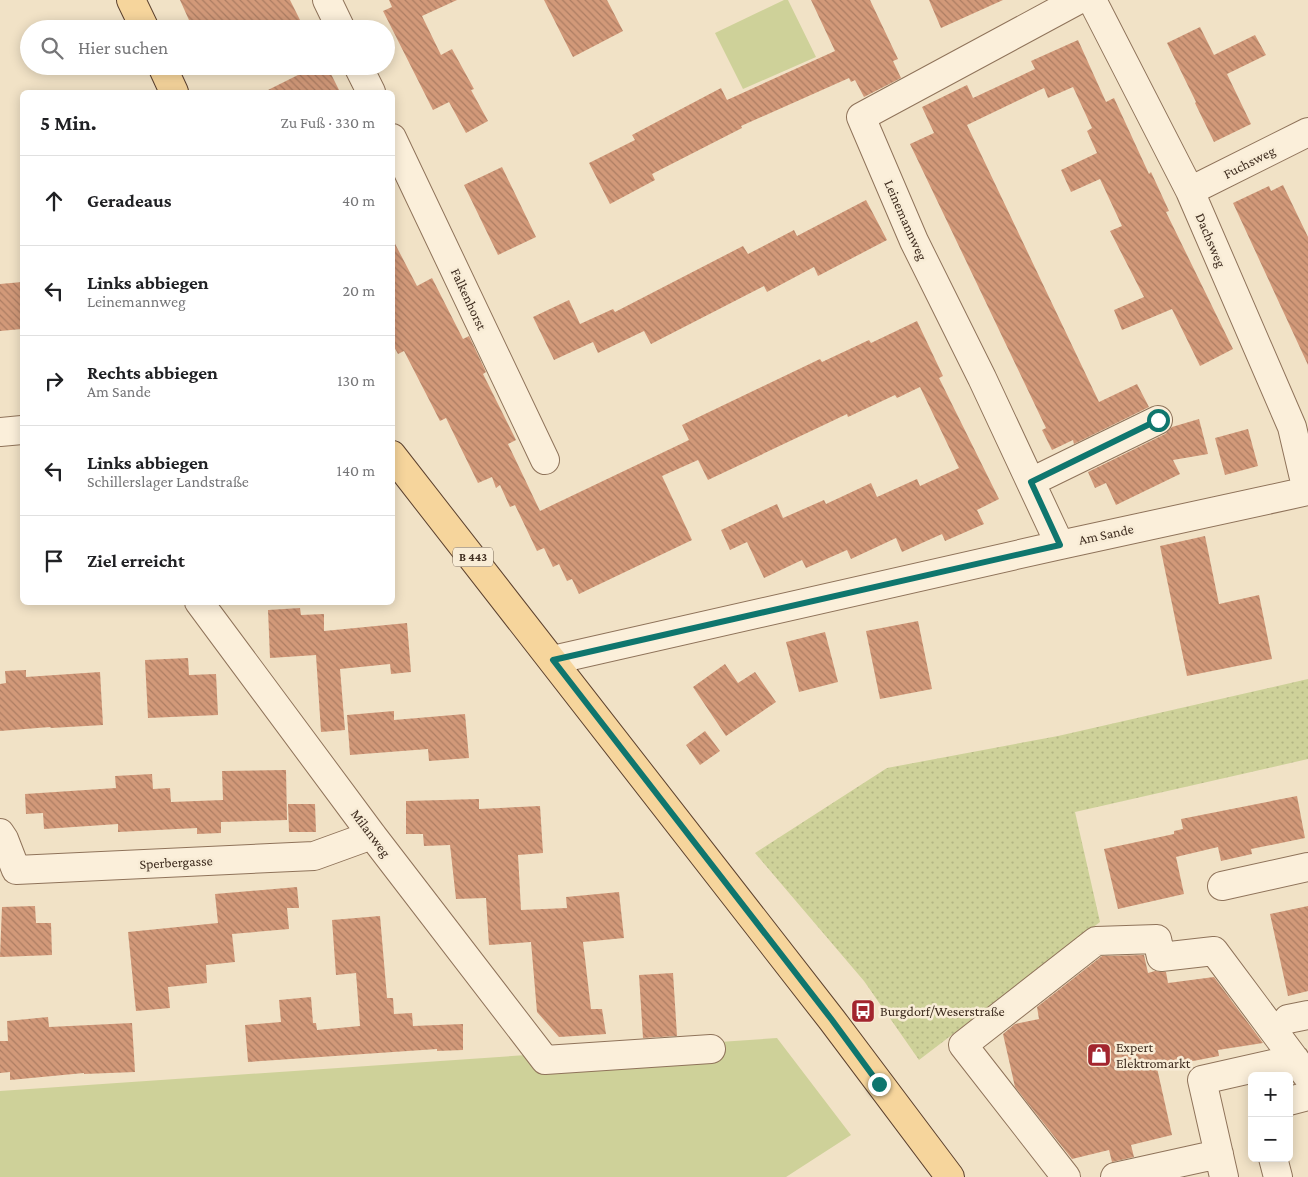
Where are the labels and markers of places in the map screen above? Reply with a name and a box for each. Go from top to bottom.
bus stop icon: Burgdorf/Weserstraße [850,998,876,1024]
place label: Burgdorf/Weserstraße [880,1003,1005,1019]
place label: Expert Elektromarkt [1116,1039,1191,1071]
shop icon: Expert Elektromarkt [1086,1042,1112,1068]

